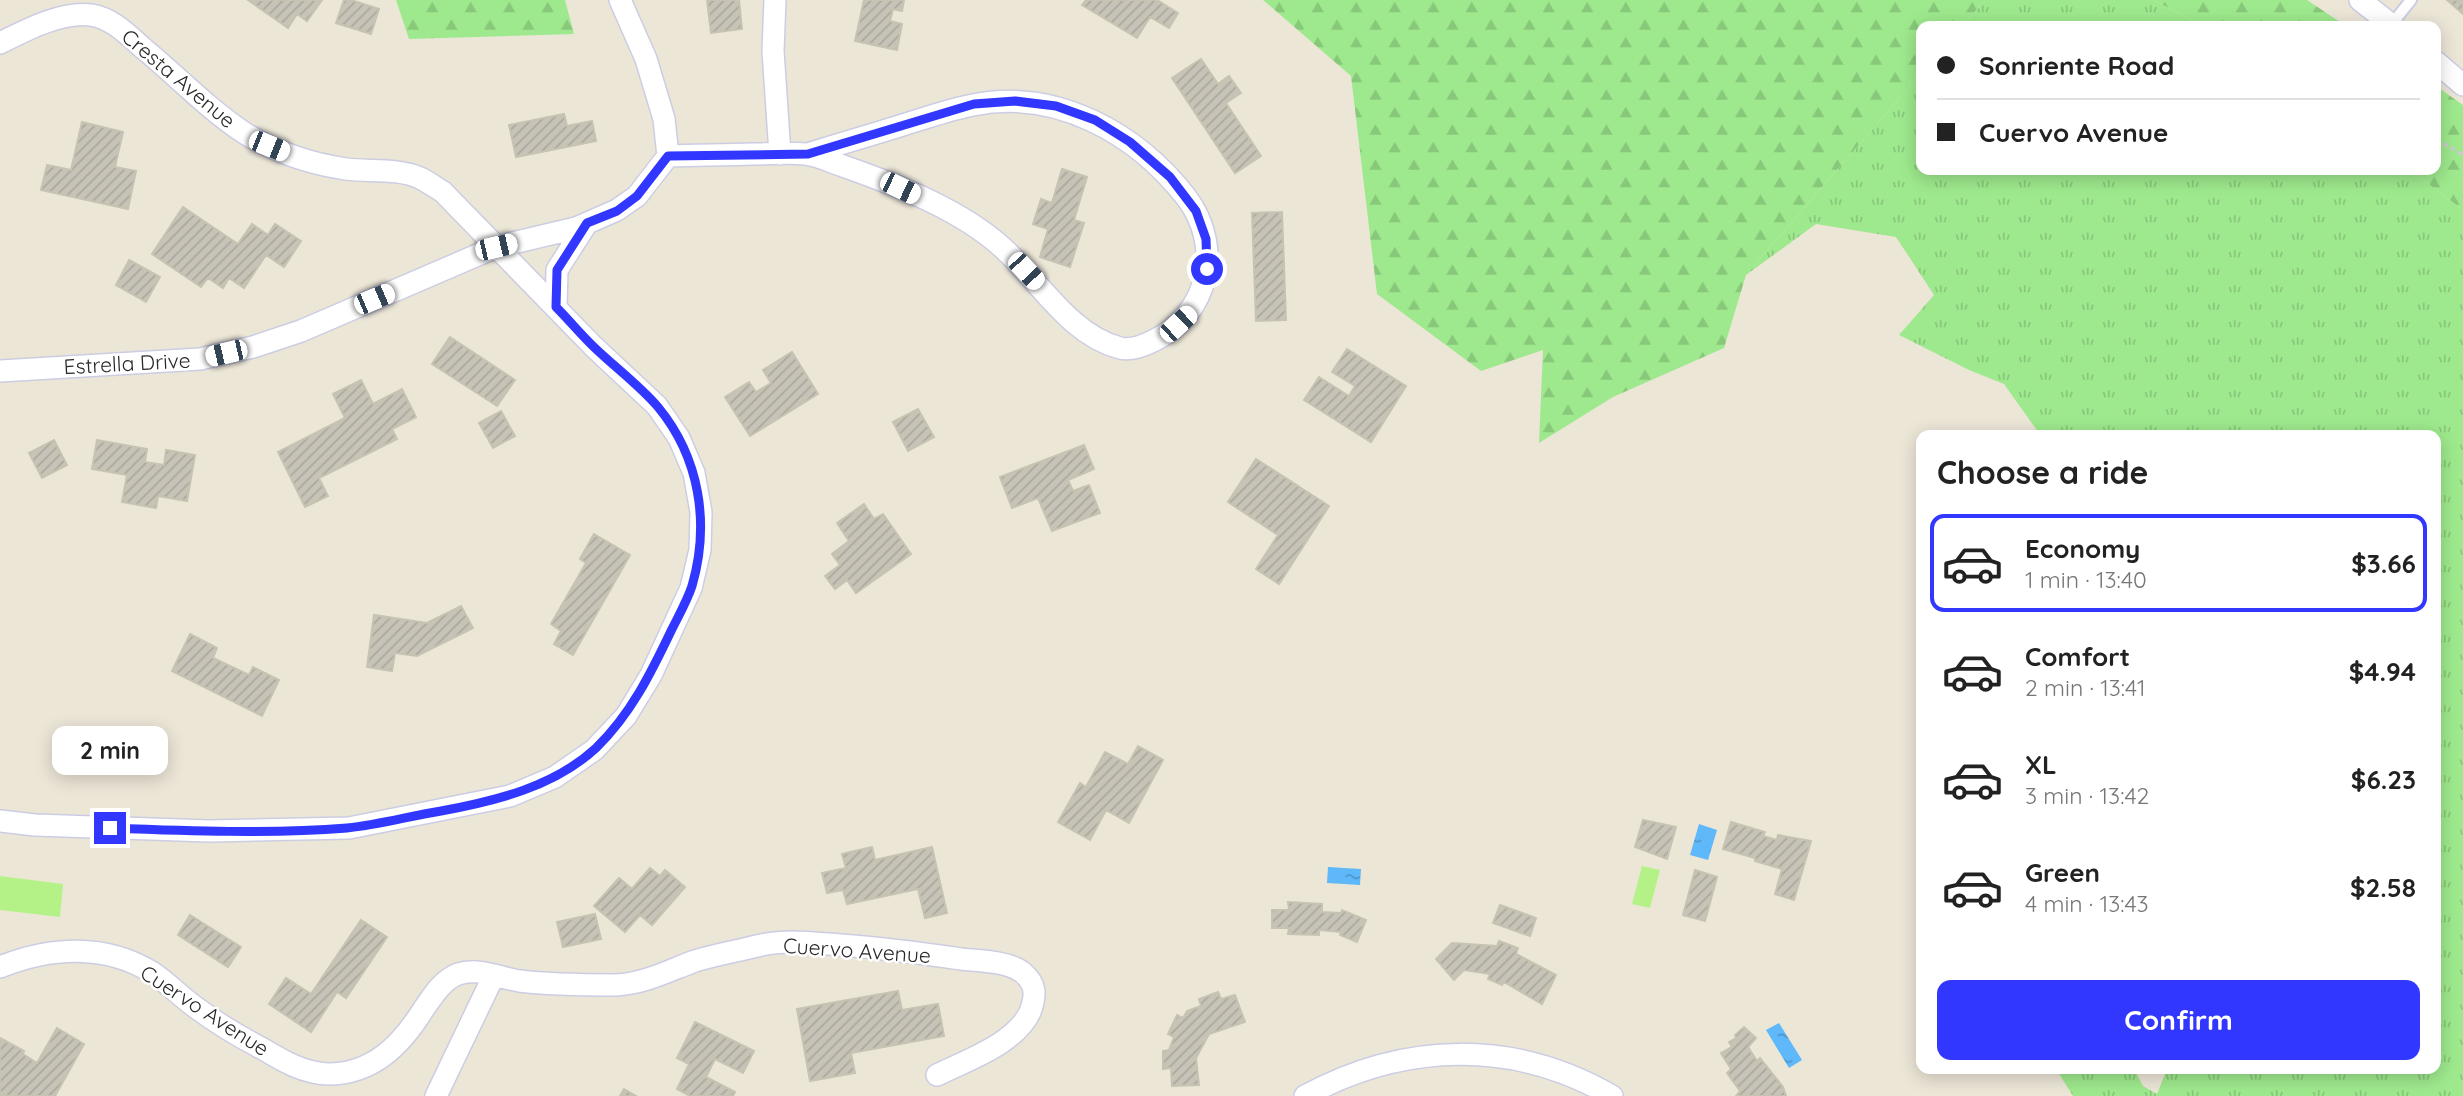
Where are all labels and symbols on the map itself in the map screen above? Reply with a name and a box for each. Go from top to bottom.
street label: Cresta Avenue [117,23,241,133]
car [246,128,293,164]
car [877,169,924,207]
car [474,232,519,262]
car [1004,248,1049,294]
route start [1191,253,1223,285]
car [351,281,398,317]
car [1156,302,1201,346]
car [204,338,249,368]
street label: Estrella Drive [63,347,191,379]
callout: 2 min [52,726,168,776]
route end [94,812,126,844]
street label: Cuervo Avenue [782,932,932,968]
street label: Cuervo Avenue [136,959,274,1061]

